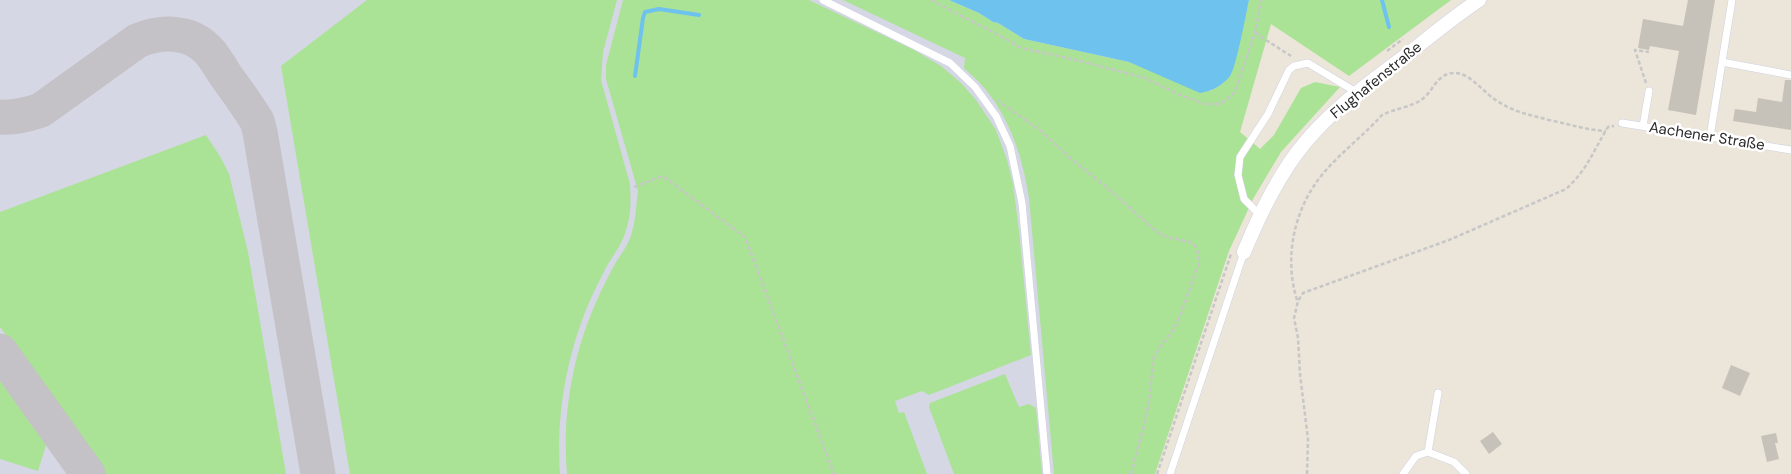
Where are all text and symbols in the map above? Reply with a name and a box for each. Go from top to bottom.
street label: Flughafenstraße [1326,37,1426,123]
street label: Aachener Straße [1648,117,1766,155]

